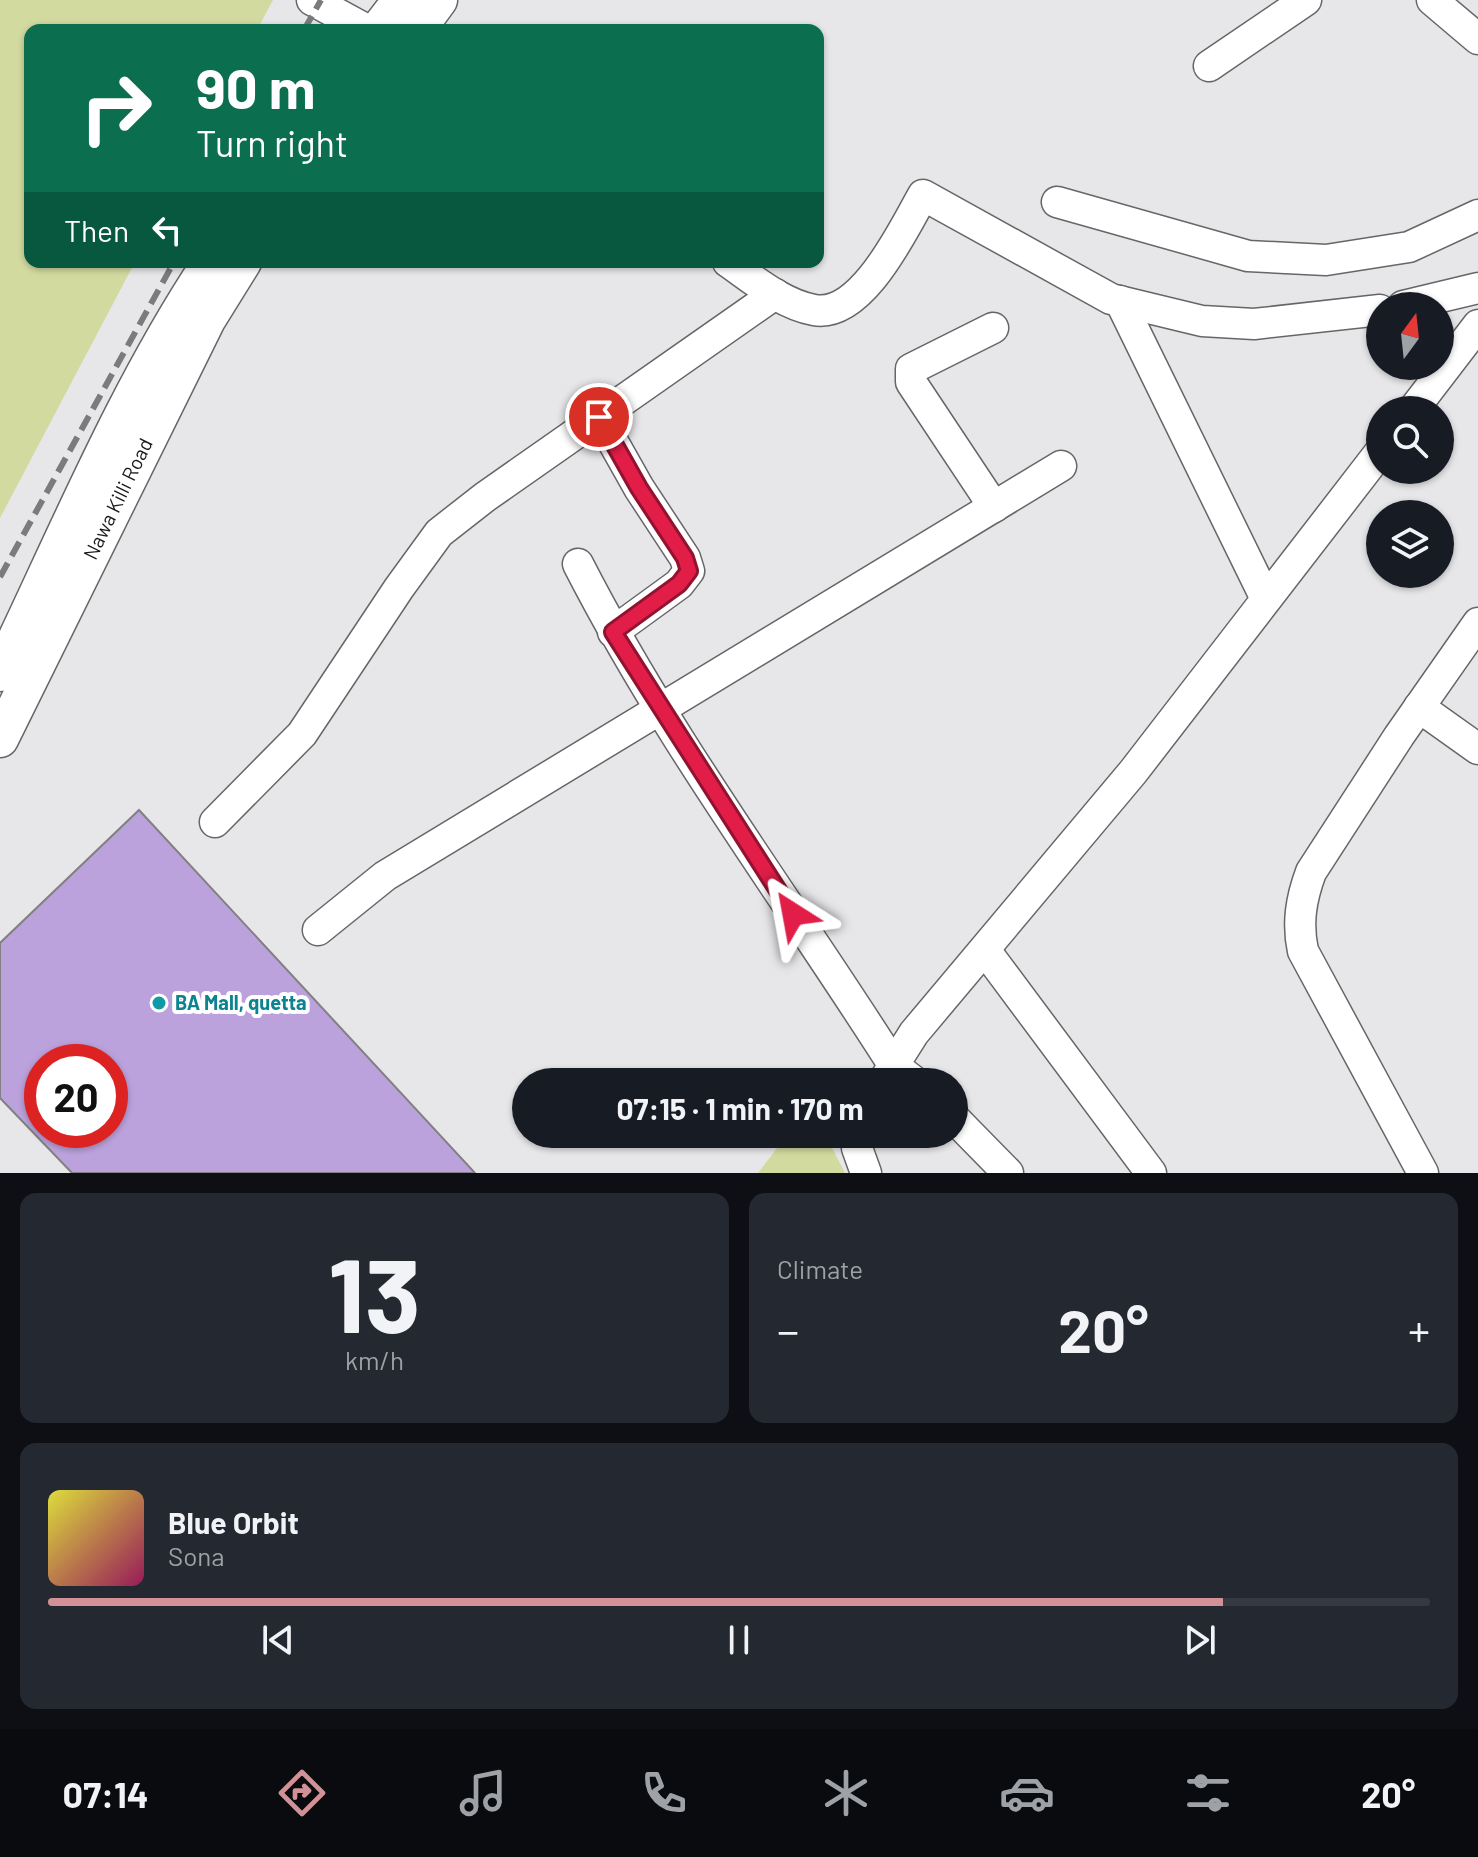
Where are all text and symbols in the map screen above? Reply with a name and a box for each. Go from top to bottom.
text: 90 m [196,53,316,120]
icon: right [64,56,168,160]
text: Turn right [196,121,348,164]
icon: left [145,208,189,252]
text: Then [64,212,129,248]
north arrow [1366,292,1454,380]
map controls [1366,292,1454,588]
pin [565,383,633,451]
icon: arrive [577,395,621,439]
button: search [1366,396,1454,484]
street label: Nawa Killi Road [77,434,157,563]
button: layers [1366,500,1454,588]
position arrow [751,872,835,956]
place label: BA Mall, quetta [175,990,307,1014]
marker: BA Mall, quetta [150,994,168,1012]
speed limit sign: 20 [24,1044,128,1148]
text: 07:15 · 1 min · 170 m [616,1090,864,1126]
text: 13 [328,1229,421,1354]
text: Climate [777,1253,863,1284]
text: 20° [1058,1293,1149,1365]
text: − [777,1303,799,1356]
text: + [1408,1303,1430,1356]
text: km/h [345,1344,404,1375]
text: Blue Orbit [168,1504,299,1540]
text: Sona [168,1540,225,1571]
icon: previous [256,1618,300,1662]
icon: pause [717,1618,761,1662]
icon: next [1178,1618,1222,1662]
icon: directions [274,1765,330,1821]
icon: music [455,1765,511,1821]
icon: phone [636,1765,692,1821]
icon: climate [818,1765,874,1821]
icon: car [999,1765,1055,1821]
icon: filters [1180,1765,1236,1821]
text: 07:14 [63,1772,149,1815]
text: 20° [1361,1772,1415,1815]

